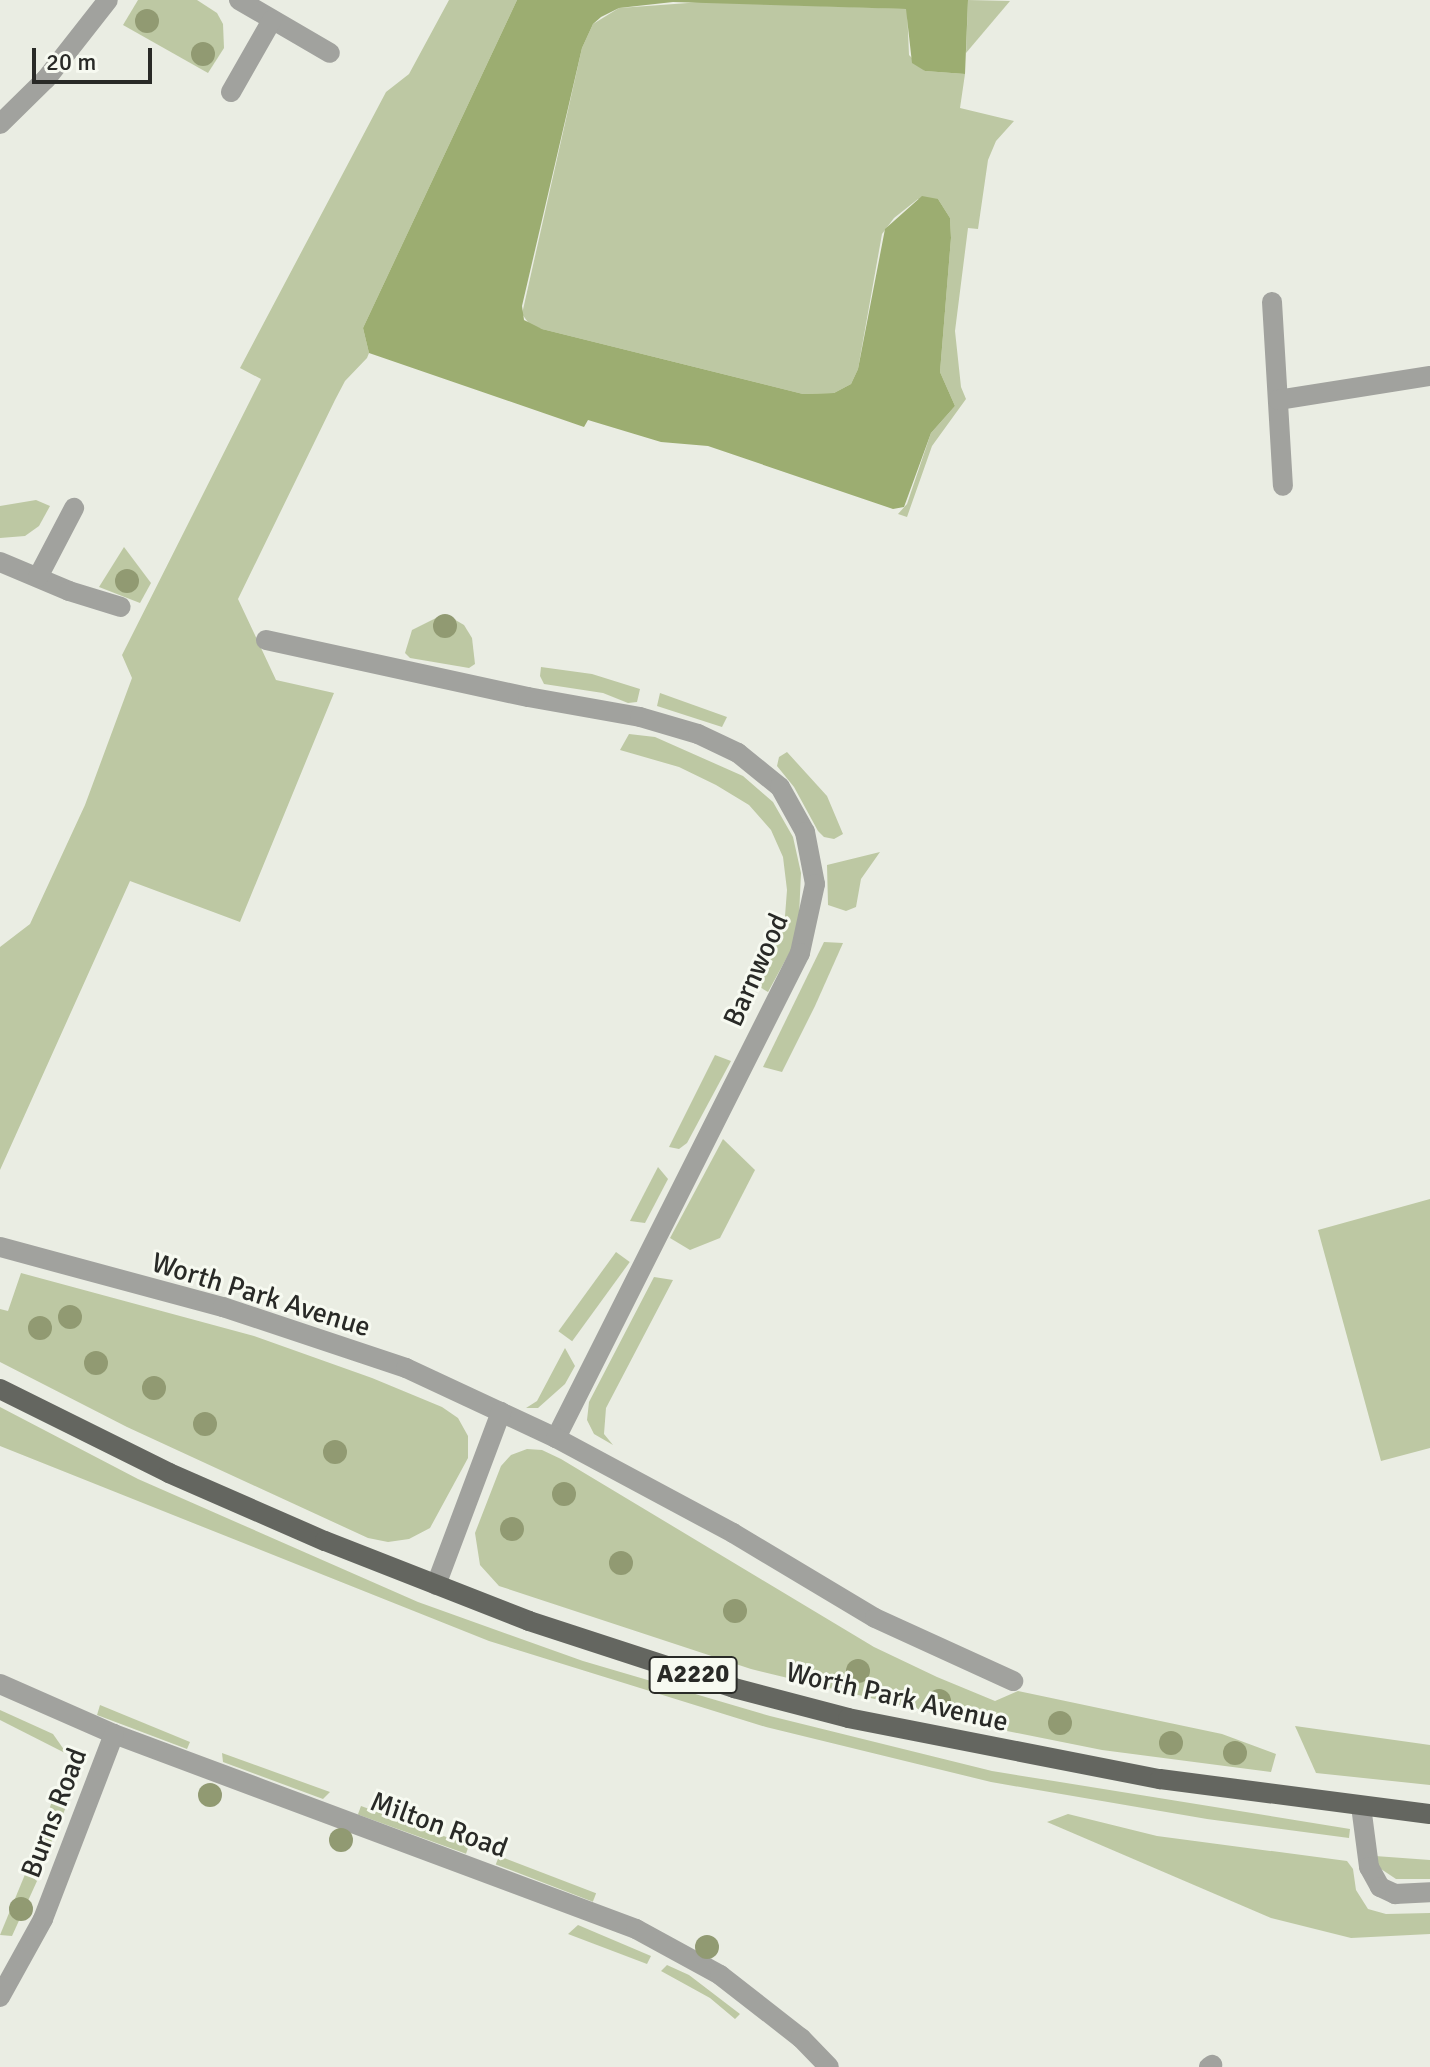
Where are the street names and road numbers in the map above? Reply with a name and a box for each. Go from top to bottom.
street label: Barnwood [716,908,796,1032]
street label: Worth Park Avenue [148,1246,374,1344]
road number: A2220 [647,1653,739,1697]
street label: Worth Park Avenue [783,1655,1011,1739]
street label: Burns Road [14,1743,94,1883]
street label: Milton Road [366,1785,512,1865]

